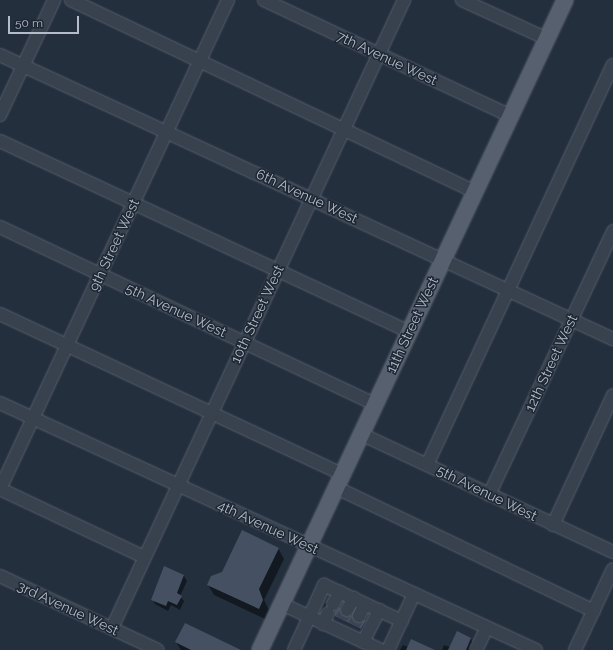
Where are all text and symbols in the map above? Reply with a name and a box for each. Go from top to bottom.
scale bar [10,8,81,34]
text: 50 m [15,16,43,30]
street label: 7th Avenue West [334,27,440,89]
street label: 6th Avenue West [253,165,361,227]
street label: 9th Street West [85,196,143,294]
street label: 10th Street West [227,262,287,366]
street label: 11th Street West [382,274,442,376]
street label: 5th Avenue West [123,279,229,341]
street label: 12th Street West [521,312,581,414]
street label: 5th Avenue West [434,461,540,525]
street label: 4th Avenue West [215,496,321,558]
street label: 3rd Avenue West [14,577,122,639]

